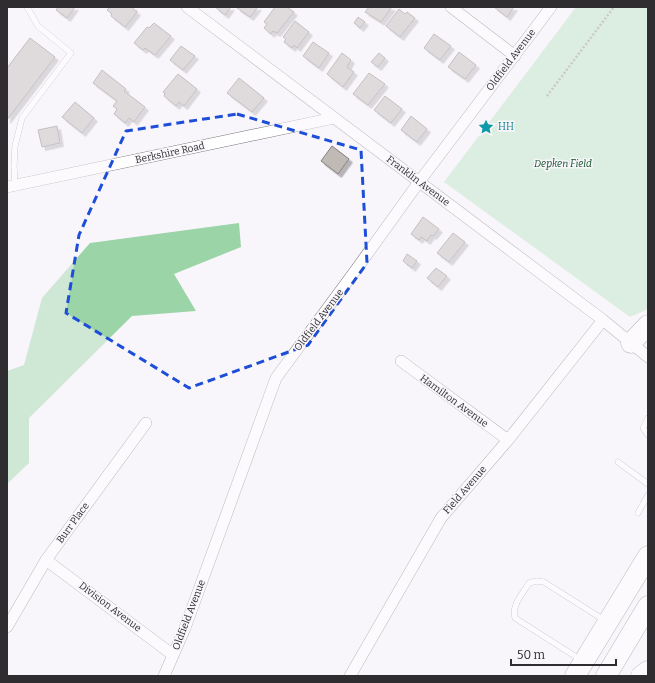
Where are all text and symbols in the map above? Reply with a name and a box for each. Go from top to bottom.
street label: Oldfield Avenue [484,27,538,93]
place icon: HH [477,118,495,136]
place label: HH [498,121,514,133]
street label: Berkshire Road [134,140,206,166]
street label: Franklin Avenue [384,153,452,209]
park label: Depken Field [534,158,592,170]
street label: Oldfield Avenue [292,287,346,353]
street label: Hamilton Avenue [418,372,490,430]
street label: Field Avenue [441,463,489,517]
street label: Burr Place [54,500,92,546]
street label: Oldfield Avenue [170,578,208,652]
street label: Division Avenue [76,580,144,634]
scale bar [511,641,616,667]
text: 50 m [517,648,546,662]

